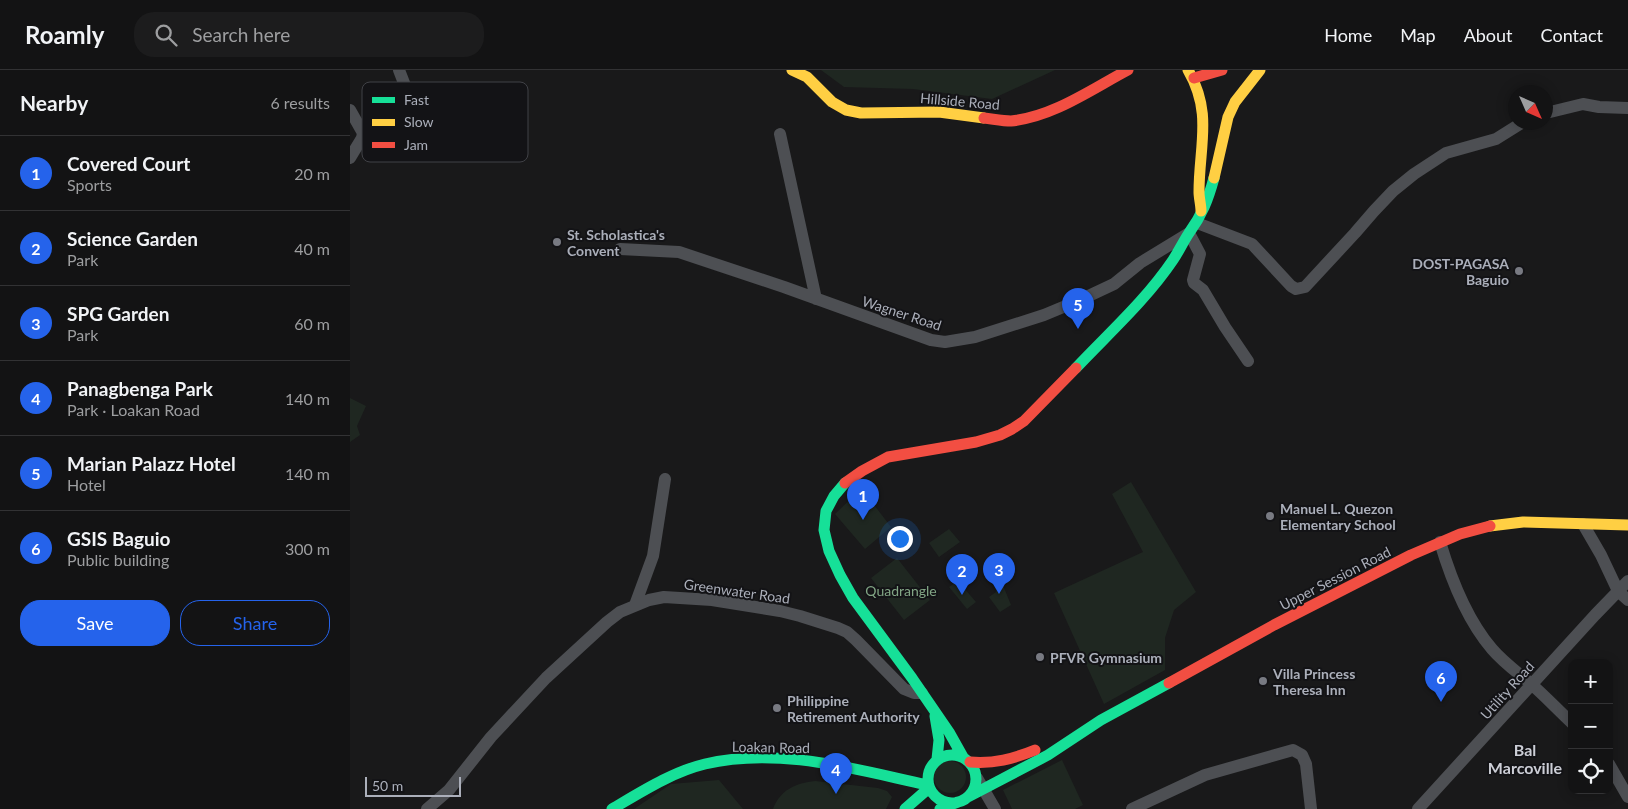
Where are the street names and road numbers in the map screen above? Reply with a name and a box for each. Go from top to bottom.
street label: Hillside Road [919,89,1001,113]
street label: Wagner Road [860,292,944,334]
street label: Upper Session Road [1277,543,1393,613]
street label: Greenwater Road [683,575,791,607]
street label: Utility Road [1477,658,1537,722]
street label: Loakan Road [732,738,810,756]

